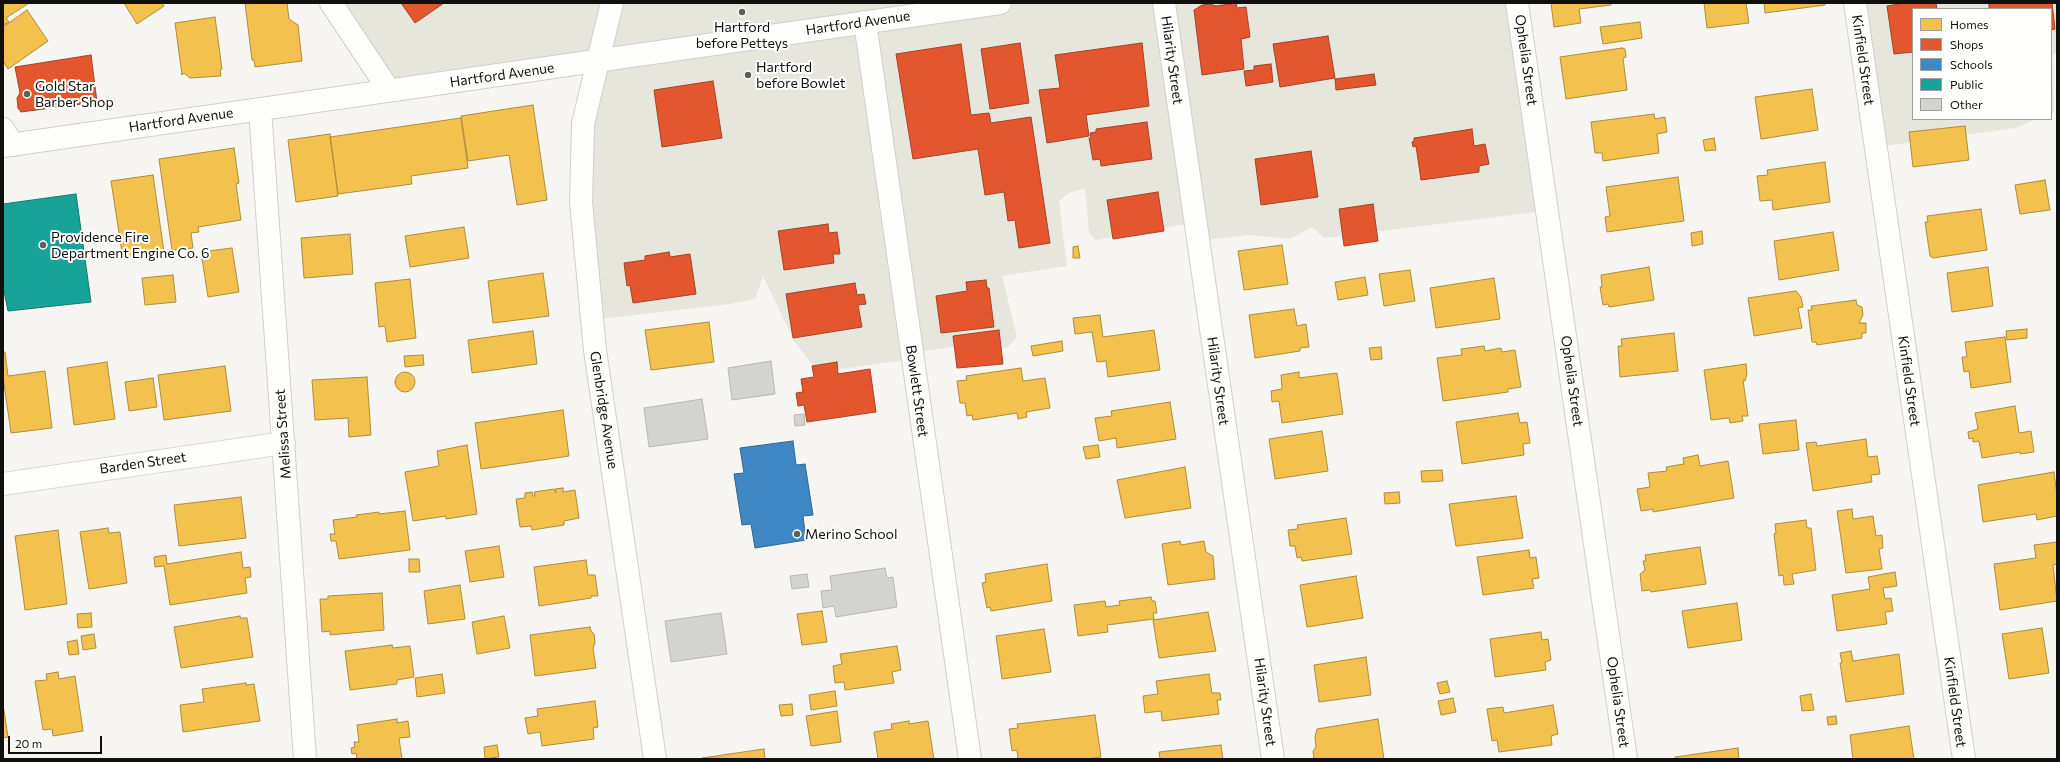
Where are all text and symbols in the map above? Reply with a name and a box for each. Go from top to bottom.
marker: Hartford before Petteys [737,7,747,17]
street label: Hartford Avenue [805,7,911,39]
legend [1912,8,2052,120]
street label: Ophelia Street [1511,13,1541,107]
street label: Kinfield Street [1848,14,1878,106]
street label: Hilarity Street [1157,15,1187,105]
text: Homes [1950,17,1988,31]
place label: Hartford before Petteys [696,19,788,52]
text: Shops [1950,37,1984,51]
text: Schools [1950,57,1993,71]
street label: Hartford Avenue [449,59,555,91]
place label: Hartford before Bowlet [756,59,845,92]
marker: Hartford before Bowlet [743,70,753,80]
text: Public [1950,77,1983,91]
place label: Gold Star Barber Shop [35,78,114,110]
marker: Gold Star Barber Shop [22,89,32,99]
text: Other [1950,97,1983,111]
street label: Hartford Avenue [128,104,234,136]
place label: Providence Fire Department Engine Co. 6 [51,229,209,262]
marker: Providence Fire Department Engine Co. 6 [38,240,48,250]
street label: Ophelia Street [1557,334,1587,428]
street label: Kinfield Street [1894,335,1924,427]
street label: Hilarity Street [1203,336,1233,426]
street label: Bowlett Street [902,344,932,438]
street label: Glenbridge Avenue [586,350,622,470]
street label: Melissa Street [271,388,295,480]
street label: Barden Street [99,449,187,477]
place label: Merino School [805,526,897,542]
marker: Merino School [792,529,802,539]
street label: Ophelia Street [1603,655,1633,749]
street label: Kinfield Street [1940,656,1970,748]
street label: Hilarity Street [1250,657,1280,747]
scale bar [10,728,104,754]
text: 20 m [15,736,42,750]

